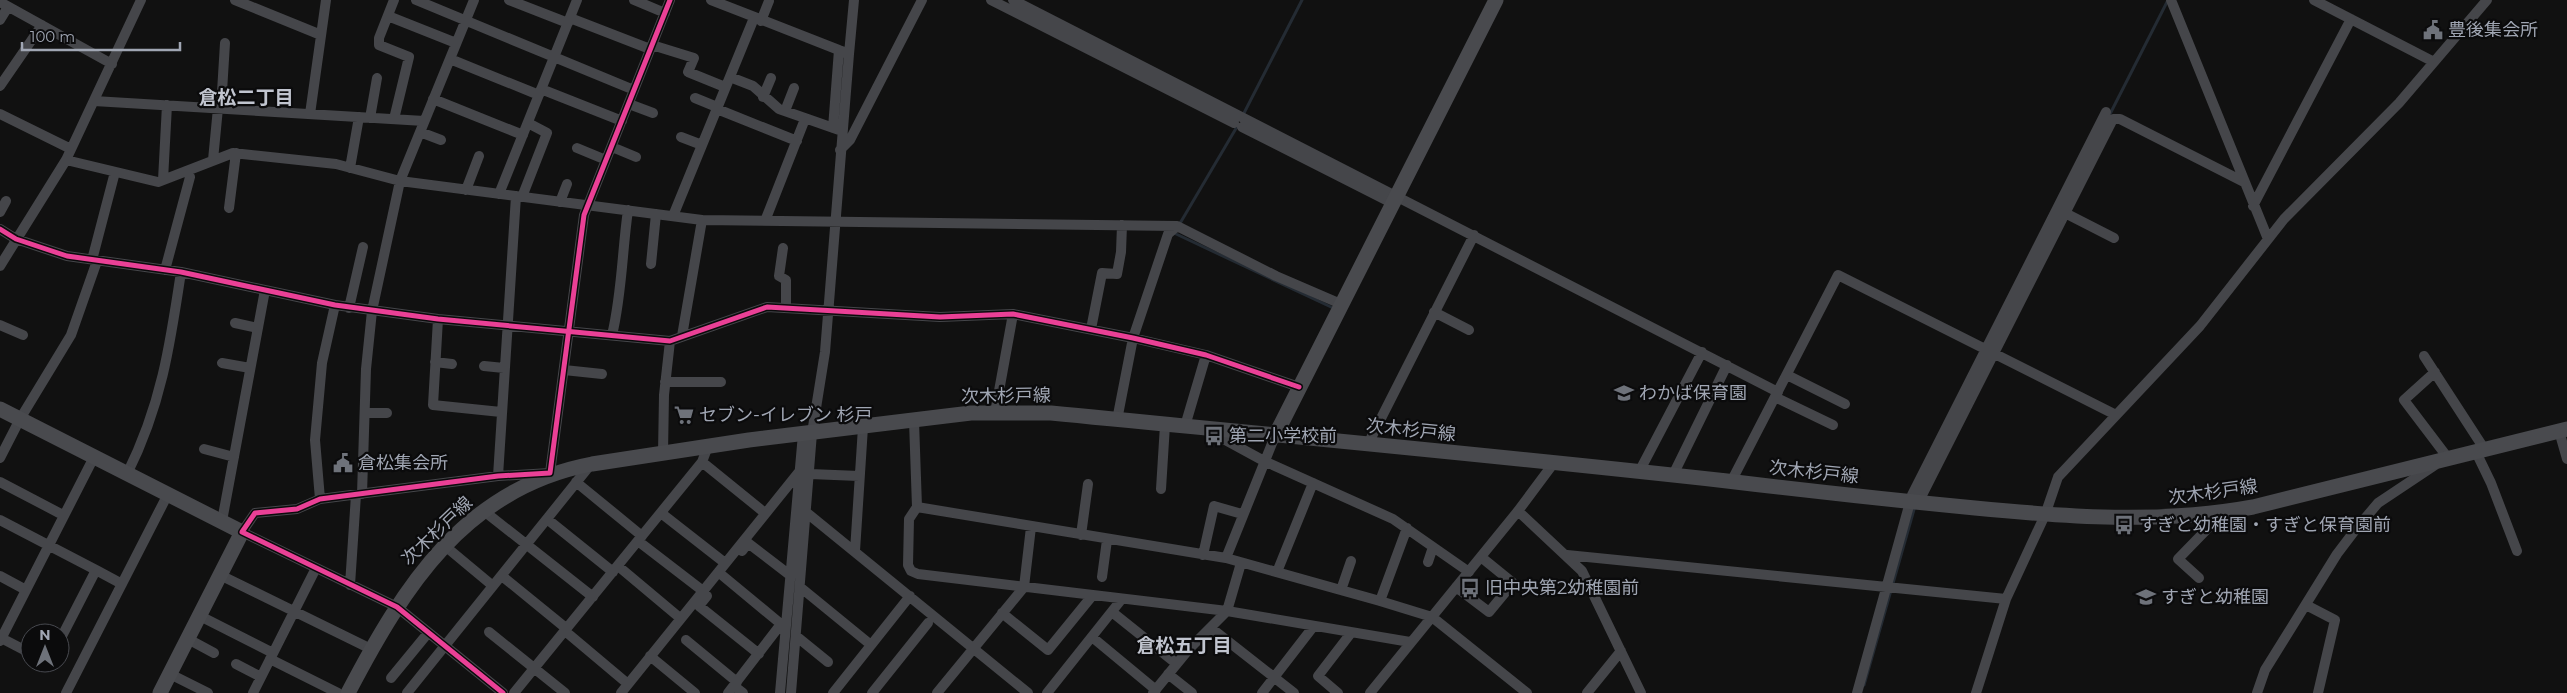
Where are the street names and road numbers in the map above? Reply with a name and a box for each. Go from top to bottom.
street label: 次木杉戸線 [961,384,1051,408]
street label: 次木杉戸線 [1365,414,1457,446]
street label: 次木杉戸線 [1768,456,1860,488]
street label: 次木杉戸線 [2167,475,2259,509]
street label: 次木杉戸線 [397,492,477,570]

